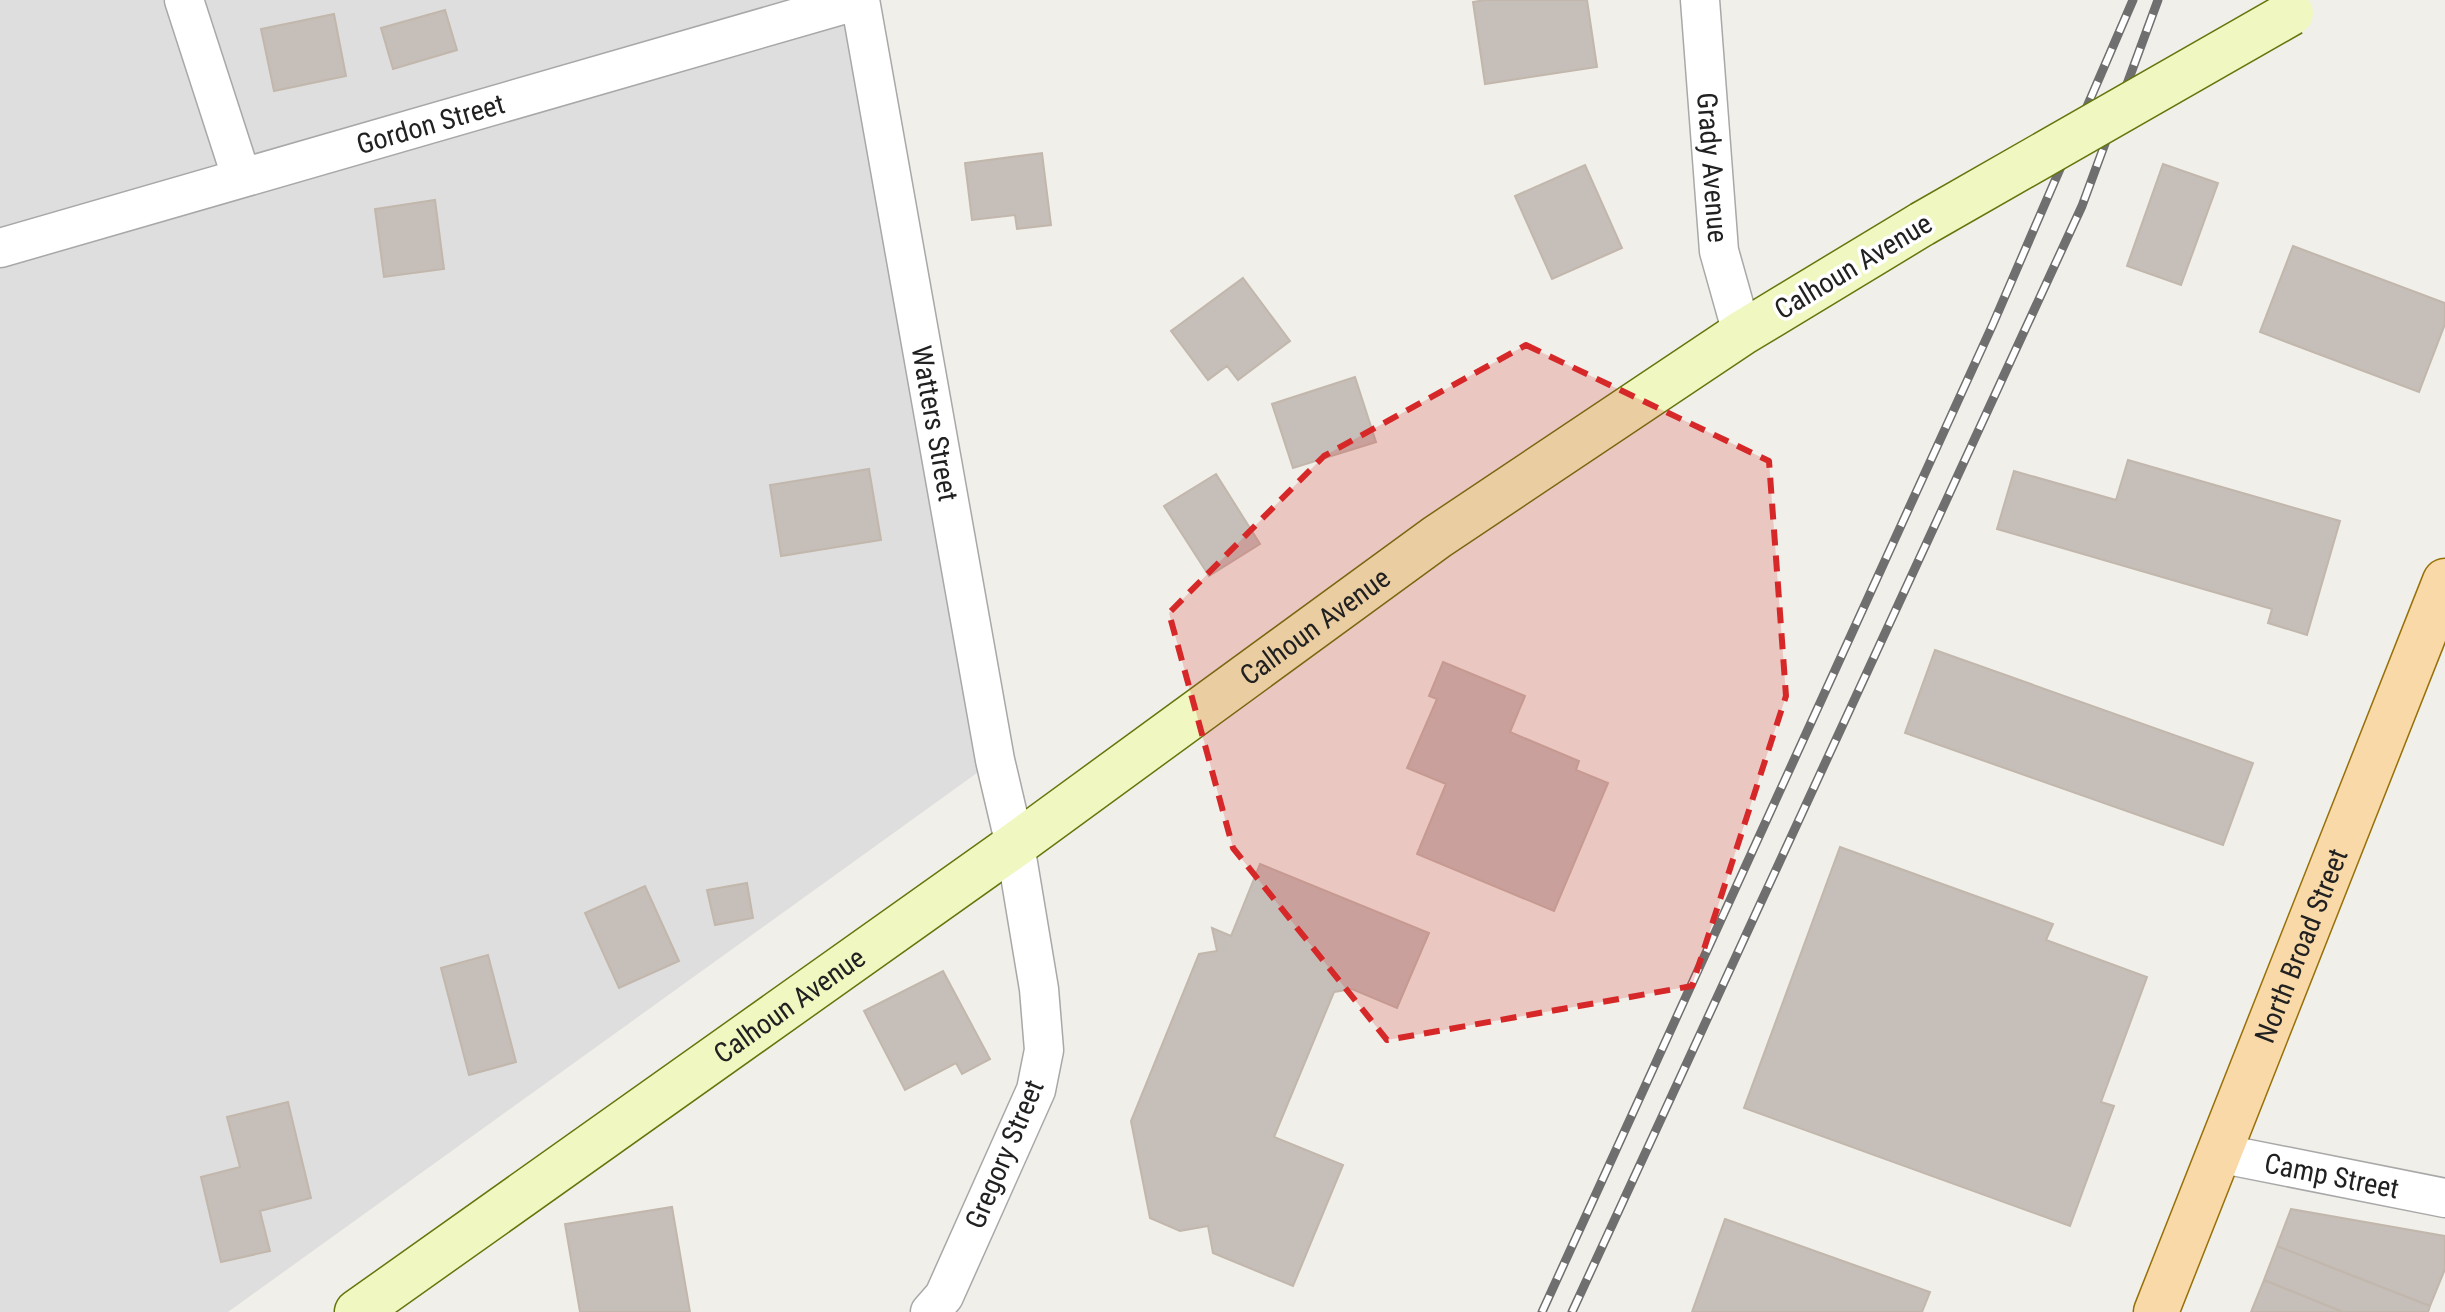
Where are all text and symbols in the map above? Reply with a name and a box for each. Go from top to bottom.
street label: Gordon Street [353,87,508,161]
street label: Grady Avenue [1690,91,1734,244]
street label: Calhoun Avenue [1769,207,1938,326]
street label: Watters Street [905,343,965,504]
street label: Calhoun Avenue [1234,561,1396,692]
street label: North Broad Street [2248,844,2355,1048]
street label: Calhoun Avenue [708,941,871,1070]
street label: Gregory Street [958,1075,1051,1233]
street label: Camp Street [2262,1147,2402,1205]

